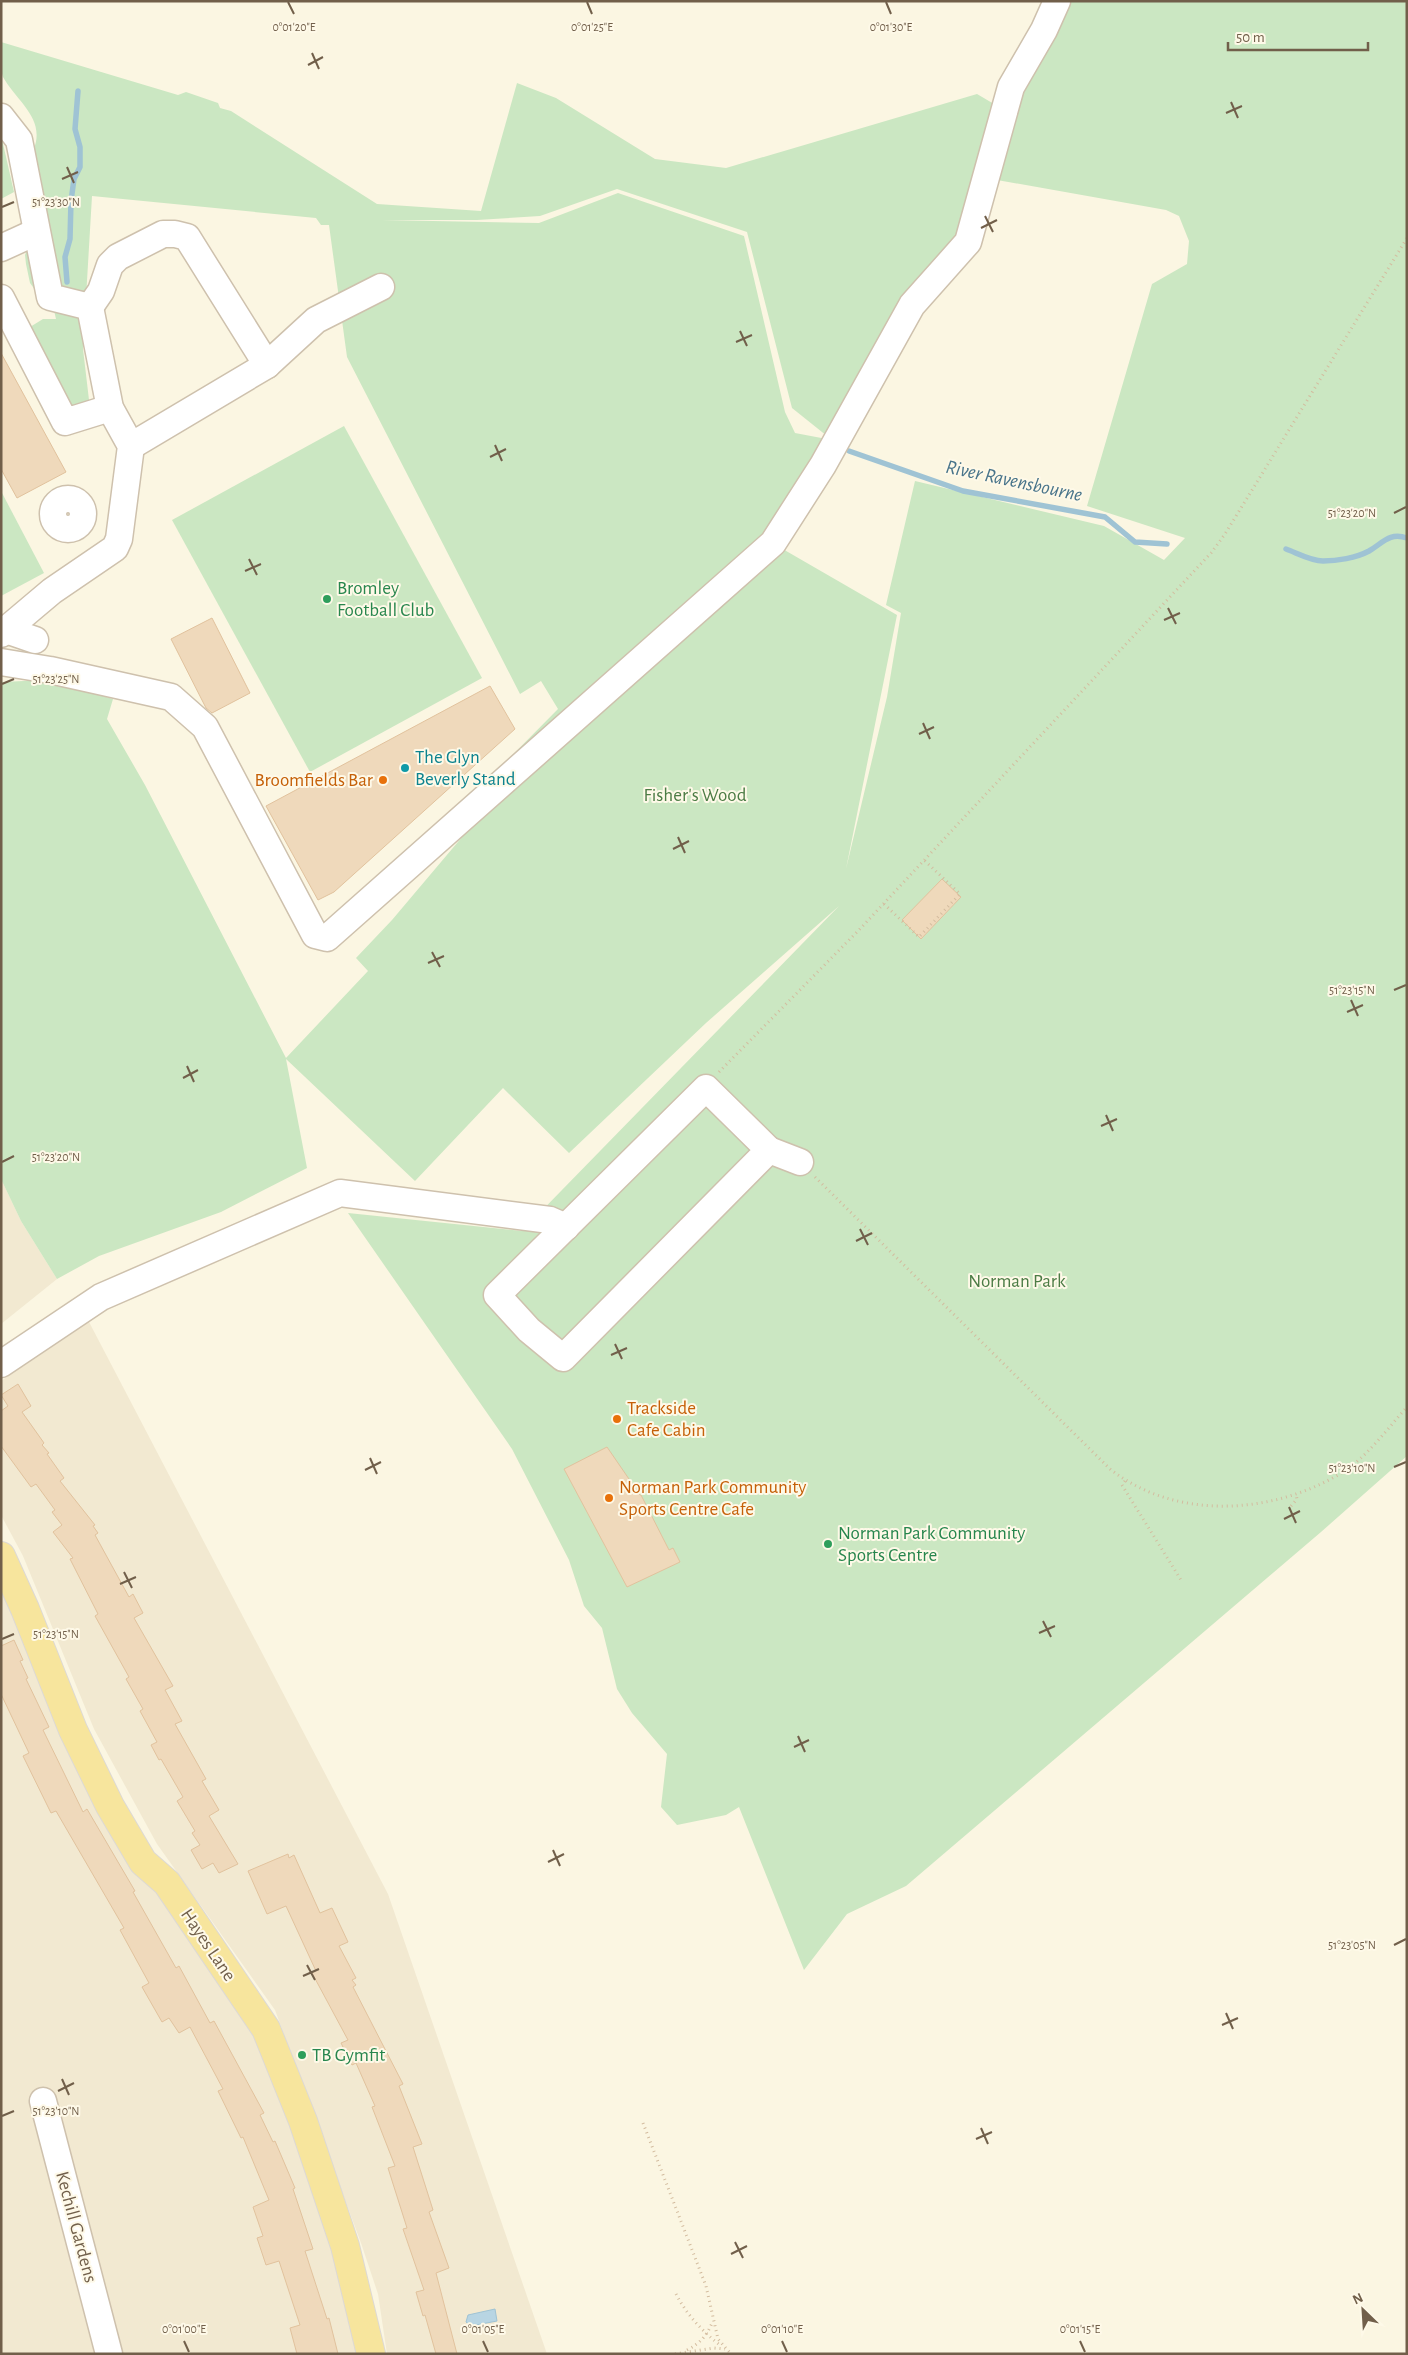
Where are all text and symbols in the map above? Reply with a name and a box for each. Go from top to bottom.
scale bar [1228,20,1368,52]
text: 0°01'20"E [272,21,316,33]
text: 0°01'25"E [571,21,613,33]
text: 0°01'30"E [870,21,913,33]
text: 50 m [1236,30,1265,45]
text: 51°23'30"N [32,196,80,208]
water label: River Ravensbourne [944,457,1084,505]
text: 51°23'20"N [1328,507,1376,519]
place label: Bromley Football Club [337,579,434,620]
marker: Bromley Football Club [321,593,333,605]
text: 51°23'25"N [32,673,80,685]
place label: The Glyn Beverly Stand [415,748,516,789]
marker: The Glyn Beverly Stand [399,762,411,774]
place label: Broomfields Bar [254,771,373,790]
marker: Broomfields Bar [377,774,389,786]
park label: Fisher's Wood [644,786,747,805]
text: 51°23'15"N [1329,984,1375,996]
text: 51°23'20"N [32,1151,80,1163]
park label: Norman Park [968,1272,1066,1291]
place label: Trackside Cafe Cabin [627,1399,706,1440]
marker: Trackside Cafe Cabin [611,1413,623,1425]
text: 51°23'10"N [1328,1462,1376,1474]
place label: Norman Park Community Sports Centre Cafe [619,1478,806,1519]
marker: Norman Park Community Sports Centre Cafe [603,1492,615,1504]
place label: Norman Park Community Sports Centre [838,1524,1025,1565]
marker: Norman Park Community Sports Centre [822,1538,834,1550]
text: 51°23'15"N [33,1628,79,1640]
street label: Hayes Lane [177,1905,239,1985]
text: 51°23'05"N [1328,1939,1376,1951]
place label: TB Gymfit [312,2046,385,2065]
marker: TB Gymfit [296,2049,308,2061]
text: 51°23'10"N [32,2105,80,2117]
street label: Kechill Gardens [52,2169,100,2285]
north arrow [1338,2285,1388,2335]
text: N [1351,2291,1365,2308]
text: 0°01'00"E [162,2323,206,2335]
text: 0°01'05"E [462,2323,505,2335]
text: 0°01'10"E [761,2323,803,2335]
text: 0°01'15"E [1060,2323,1101,2335]

